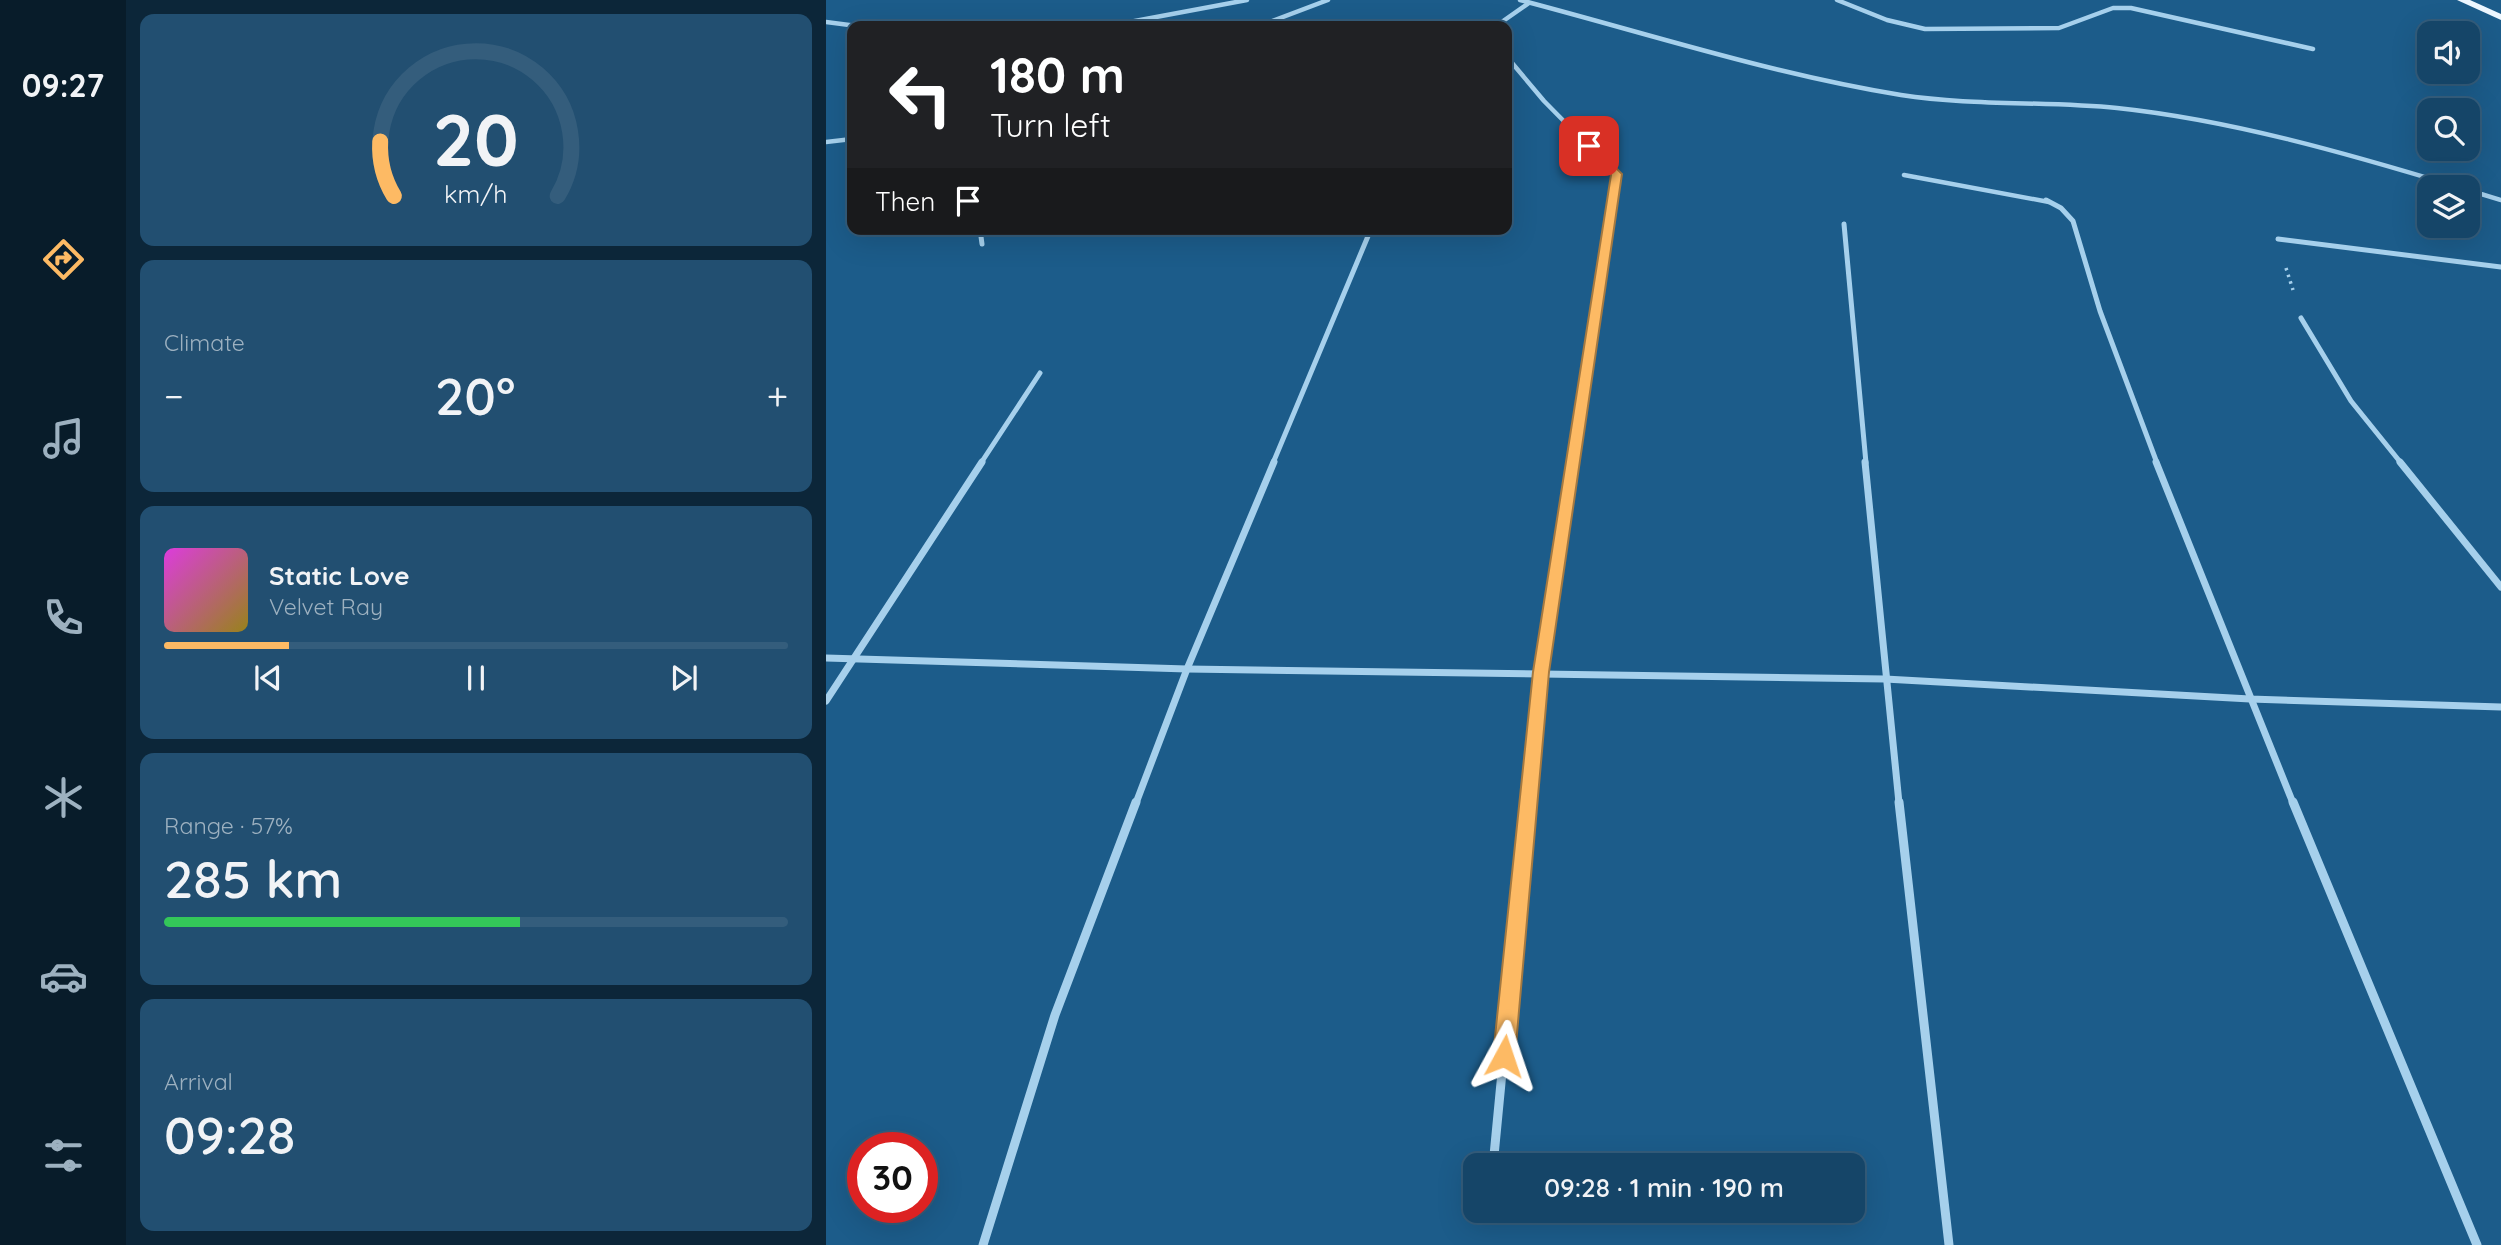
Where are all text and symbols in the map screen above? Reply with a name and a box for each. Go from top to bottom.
map controls [2417,21,2480,238]
button: sound [2417,21,2480,84]
text: 180 m [990,44,1125,105]
icon: left [875,49,966,140]
text: 09:27 [22,65,104,105]
text: 20 [433,93,519,184]
button: search [2417,98,2480,161]
text: Turn left [990,105,1111,145]
pin [1559,116,1619,176]
icon: arrive [1570,127,1608,165]
button: layers [2417,175,2480,238]
text: km/h [444,178,508,209]
icon: arrive [949,182,987,220]
text: Then [875,185,935,218]
icon: directions [39,235,88,284]
text: Climate [164,328,245,357]
text: 20° [435,363,515,428]
text: − [164,372,184,420]
text: + [767,372,788,420]
icon: music [39,414,88,463]
text: Static Love [269,559,410,592]
text: Velvet Ray [269,592,383,621]
icon: phone [39,593,88,642]
icon: previous [249,659,287,697]
icon: pause [457,659,495,697]
icon: next [665,659,703,697]
icon: climate [39,773,88,822]
text: Range · 57% [164,811,293,840]
text: 285 km [164,846,342,911]
icon: car [39,952,88,1001]
position arrow [1467,1019,1541,1093]
text: Arrival [164,1067,233,1096]
text: 09:28 [164,1102,295,1167]
icon: filters [39,1131,88,1180]
speed limit sign: 30 [847,1132,938,1223]
text: 09:28 · 1 min · 190 m [1544,1171,1784,1204]

